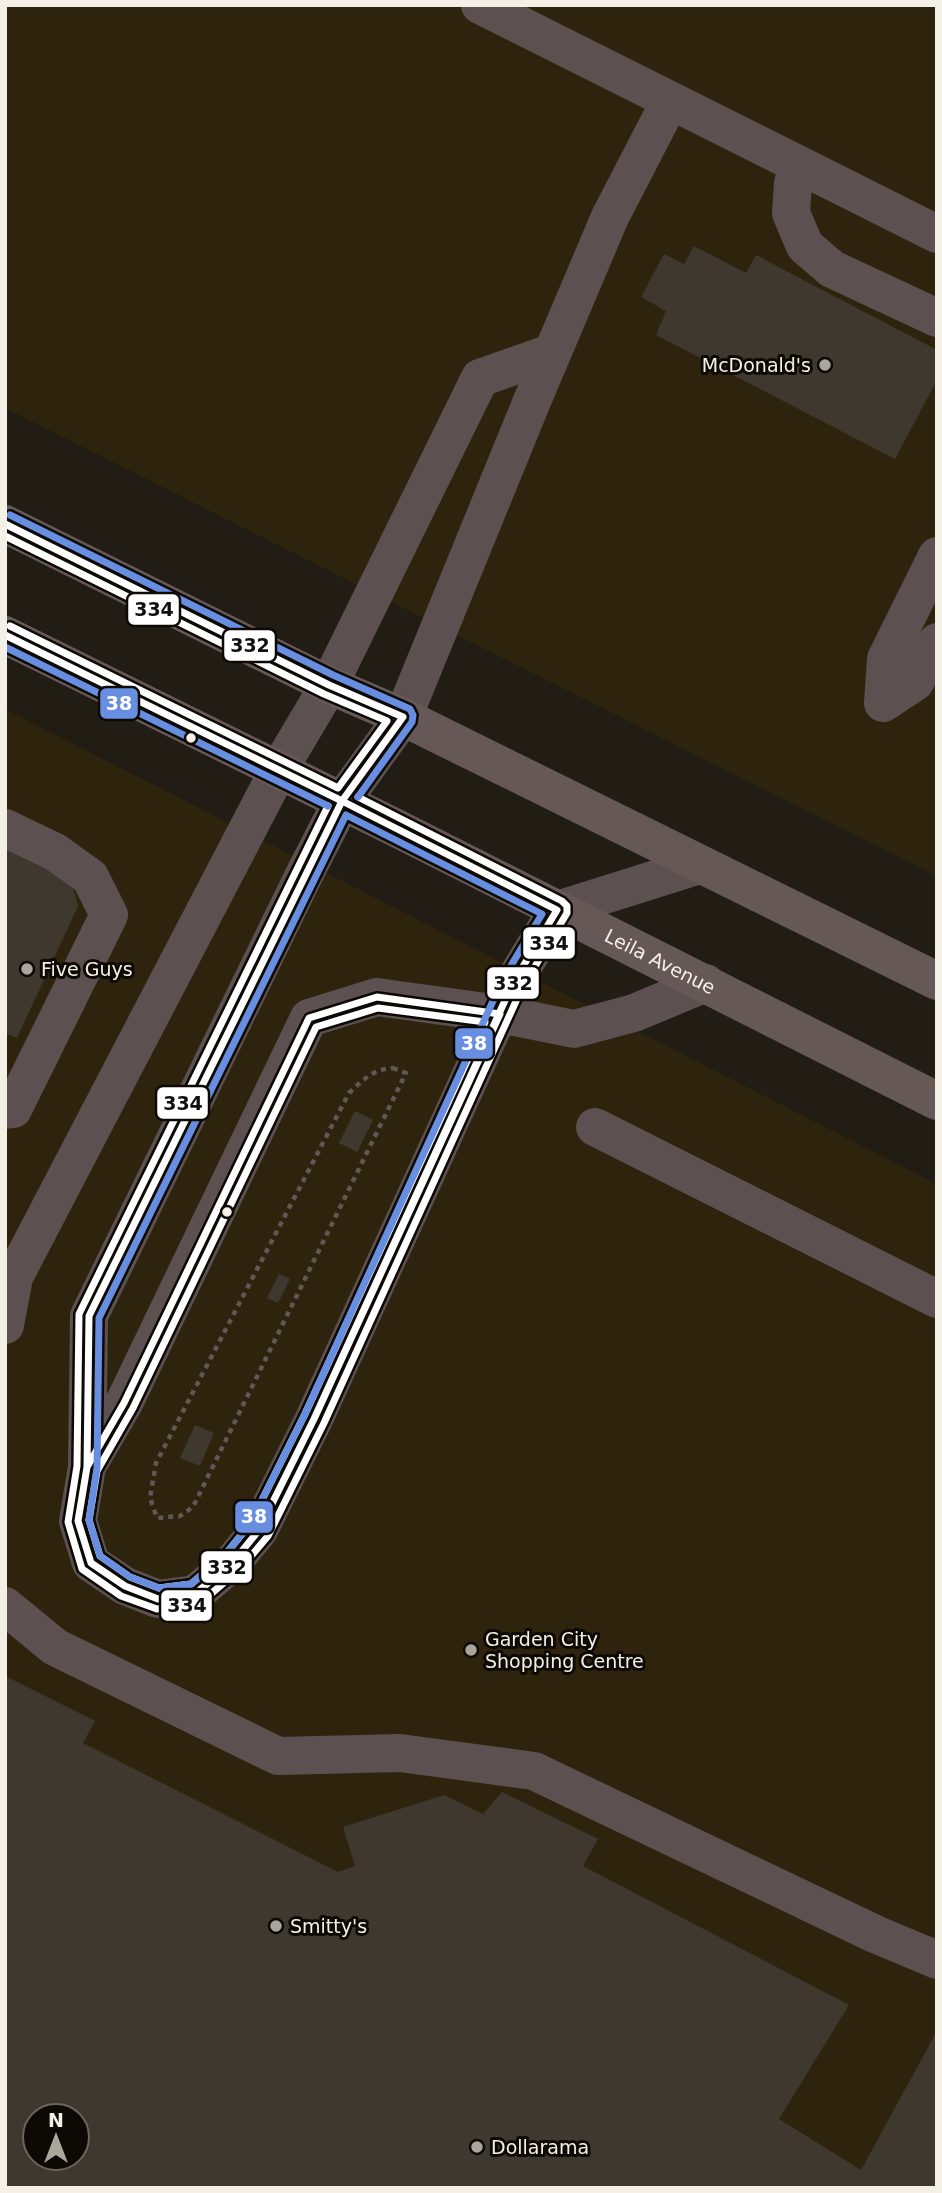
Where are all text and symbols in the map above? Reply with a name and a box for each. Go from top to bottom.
place label: McDonald's [702,354,811,376]
marker: McDonald's [817,357,833,373]
line badge: 334 [127,593,180,626]
text: 334 [134,598,174,620]
line badge: 332 [223,629,276,662]
text: 332 [230,634,270,656]
line badge: 38 [99,687,139,720]
text: 38 [106,692,132,714]
unlabelled marker [184,731,198,745]
street label: Leila Avenue [601,924,719,998]
line badge: 334 [522,926,576,960]
text: 334 [529,932,569,954]
place label: Five Guys [41,958,133,980]
marker: Five Guys [19,961,35,977]
line badge: 332 [486,966,540,1000]
text: 332 [493,972,533,994]
line badge: 38 [454,1027,494,1060]
text: 38 [461,1032,487,1054]
line badge: 334 [156,1086,209,1120]
text: 334 [163,1092,203,1114]
unlabelled marker [220,1205,234,1219]
line badge: 38 [234,1500,274,1534]
text: 38 [241,1505,267,1527]
line badge: 332 [200,1550,253,1584]
text: 332 [207,1556,247,1578]
line badge: 334 [160,1589,213,1622]
text: 334 [167,1594,207,1616]
place label: Garden City Shopping Centre [485,1628,644,1672]
marker: Garden City Shopping Centre [463,1642,479,1658]
place label: Smitty's [290,1915,367,1937]
marker: Smitty's [268,1918,284,1934]
north arrow [21,2102,91,2172]
text: N [48,2109,64,2131]
place label: Dollarama [491,2136,589,2158]
marker: Dollarama [469,2139,485,2155]

